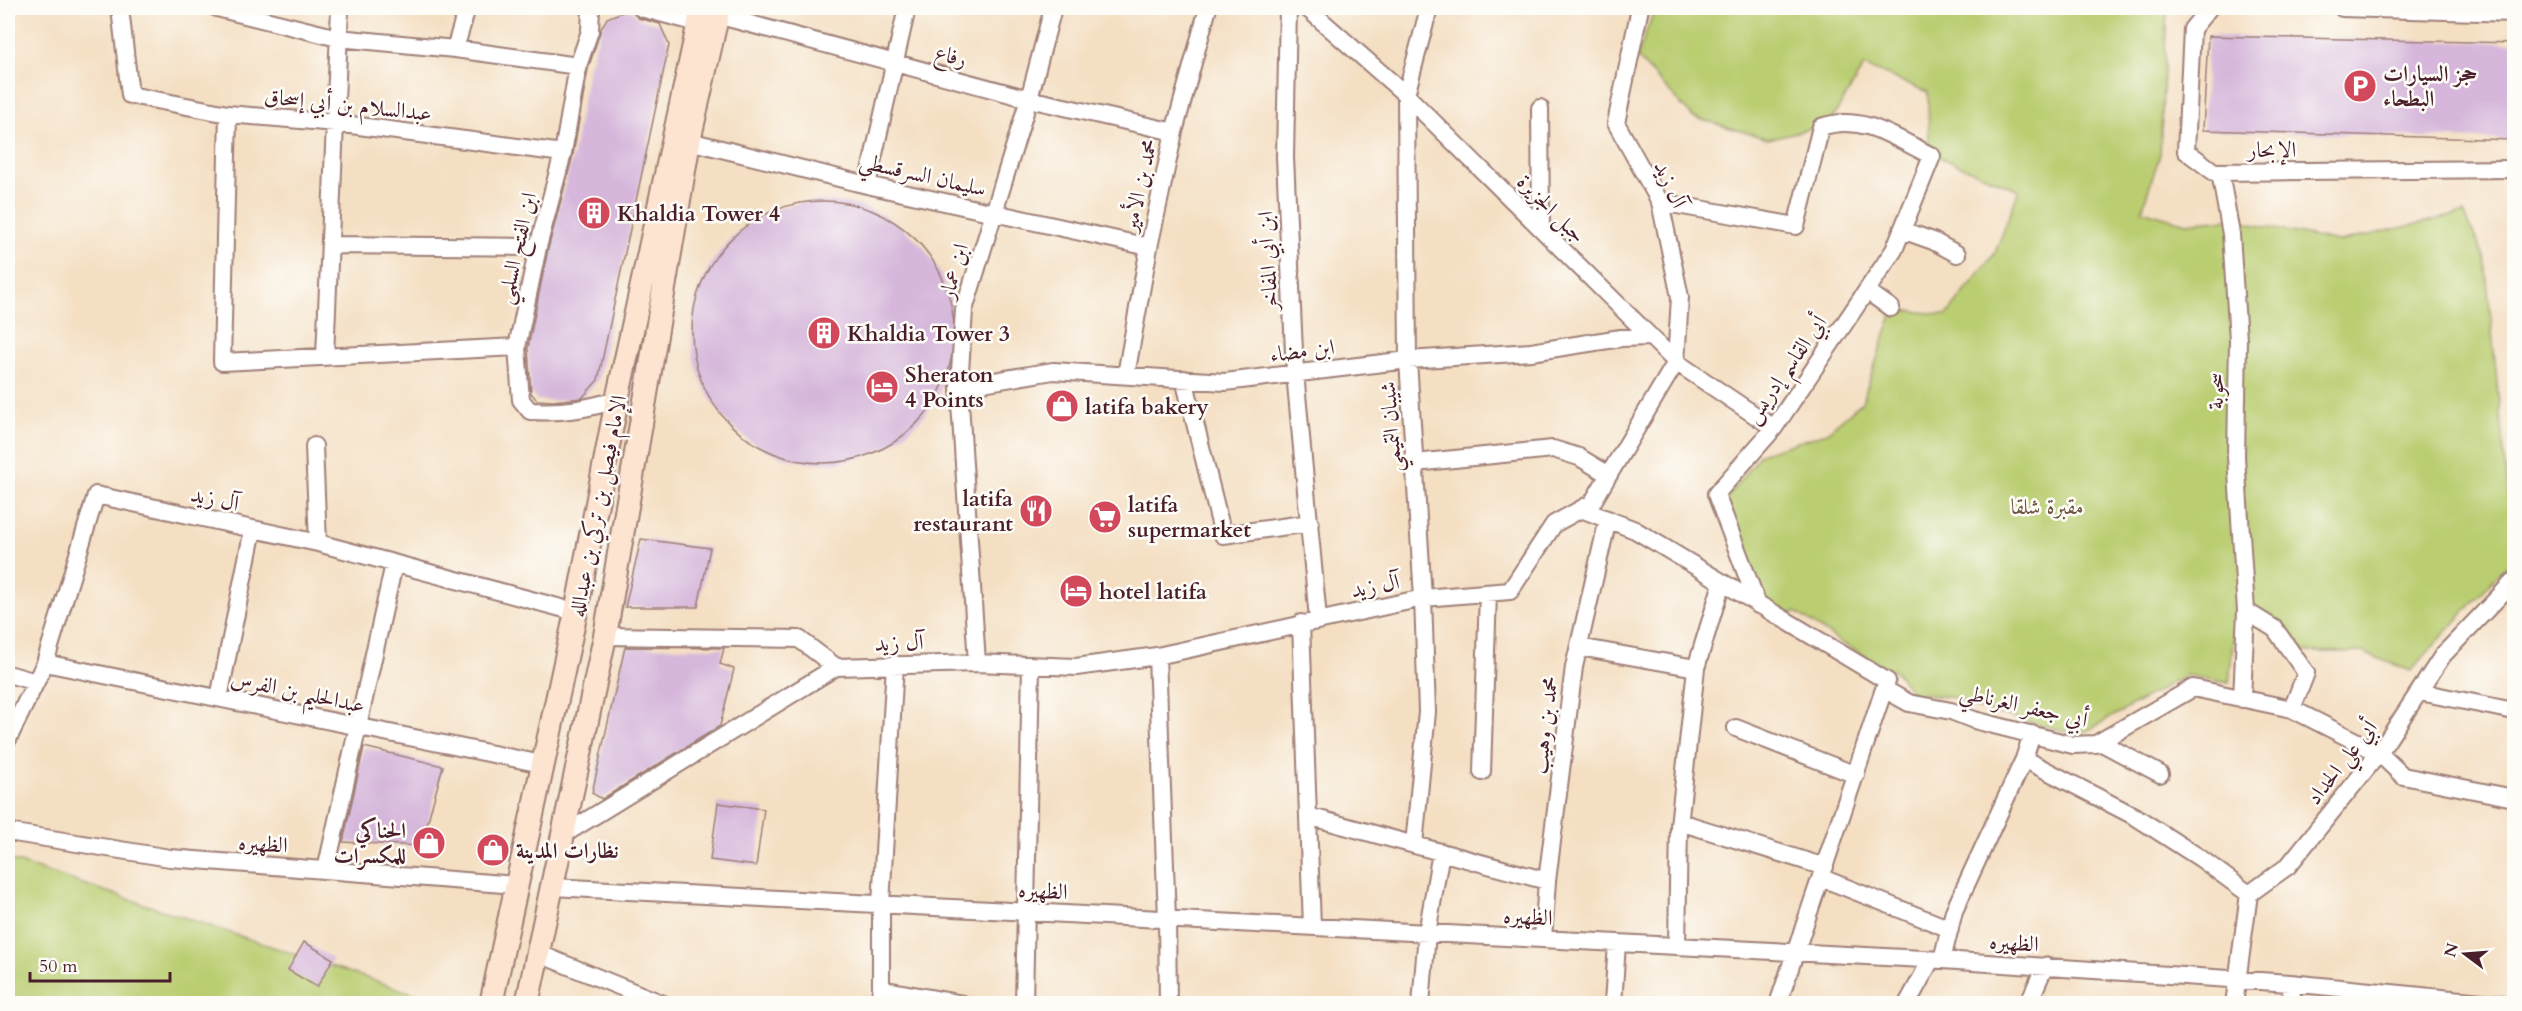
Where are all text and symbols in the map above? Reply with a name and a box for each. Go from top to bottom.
street label: رفاع [931,37,970,78]
place label: حجز السيارات البطحاء [2383,59,2477,114]
parking icon: حجز السيارات البطحاء [2342,68,2378,104]
street label: عبدالسلام بن أبي إسحاق [262,80,433,133]
street label: الإبحار [2246,135,2296,166]
street label: محمد بن الأمير [1113,136,1165,236]
street label: سليمان السرقسطي [855,146,989,209]
street label: آل زيد [1646,156,1695,215]
street label: جبل الجزيرة [1510,168,1592,250]
street label: ابن الفتح السلمي [490,189,549,308]
building icon: Khaldia Tower 4 [576,195,612,231]
place label: Khaldia Tower 4 [617,199,780,229]
street label: ابن أبي المفاخر [1249,210,1289,314]
street label: ابن عمار [931,240,976,304]
street label: أبي القاسم إدريس [1736,308,1840,433]
building icon: Khaldia Tower 3 [806,315,842,351]
place label: Khaldia Tower 3 [847,319,1010,349]
street label: ابن مضاء [1268,332,1336,370]
place label: Sheraton 4 Points [905,360,994,415]
hotel icon: Sheraton 4 Points [864,369,900,405]
street label: سحوبة [2201,372,2231,410]
street label: شيبان التميمي [1373,380,1414,473]
shop icon: latifa bakery [1044,388,1080,424]
place label: latifa bakery [1085,392,1209,422]
street label: الإمام فيصل بن تركي بن عبدالله [562,393,638,621]
street label: آل زيد [188,479,244,519]
place label: latifa restaurant [913,484,1013,539]
place label: latifa supermarket [1128,490,1251,545]
park label: مقبرة شلقا [2010,492,2084,522]
restaurant icon: latifa restaurant [1018,493,1054,529]
supermarket icon: latifa supermarket [1087,499,1123,535]
street label: آل زيد [1348,566,1404,605]
hotel icon: hotel latifa [1058,573,1094,609]
place label: hotel latifa [1099,577,1207,607]
street label: آل زيد [874,627,926,659]
street label: عبدالحليم بن الفرس [227,663,367,727]
street label: محمد بن وهيب [1524,675,1566,776]
street label: أبي جعفر الغرناطي [1956,676,2092,740]
street label: أبي علي الحداد [2298,713,2390,815]
place label: الحناكي للمكسرات [333,816,406,871]
shop icon: الحناكي للمكسرات [411,825,447,861]
street label: الظهيره [237,827,289,861]
shop icon: نظارات المدينة [475,832,511,868]
place label: نظارات المدينة [516,836,619,866]
street label: الظهيره [1017,875,1068,907]
street label: الظهيره [1502,901,1553,933]
north arrow [2435,924,2495,984]
street label: الظهيره [1988,926,2040,960]
text: N [2439,940,2464,960]
scale bar [30,945,170,983]
text: 50 m [39,954,78,979]

